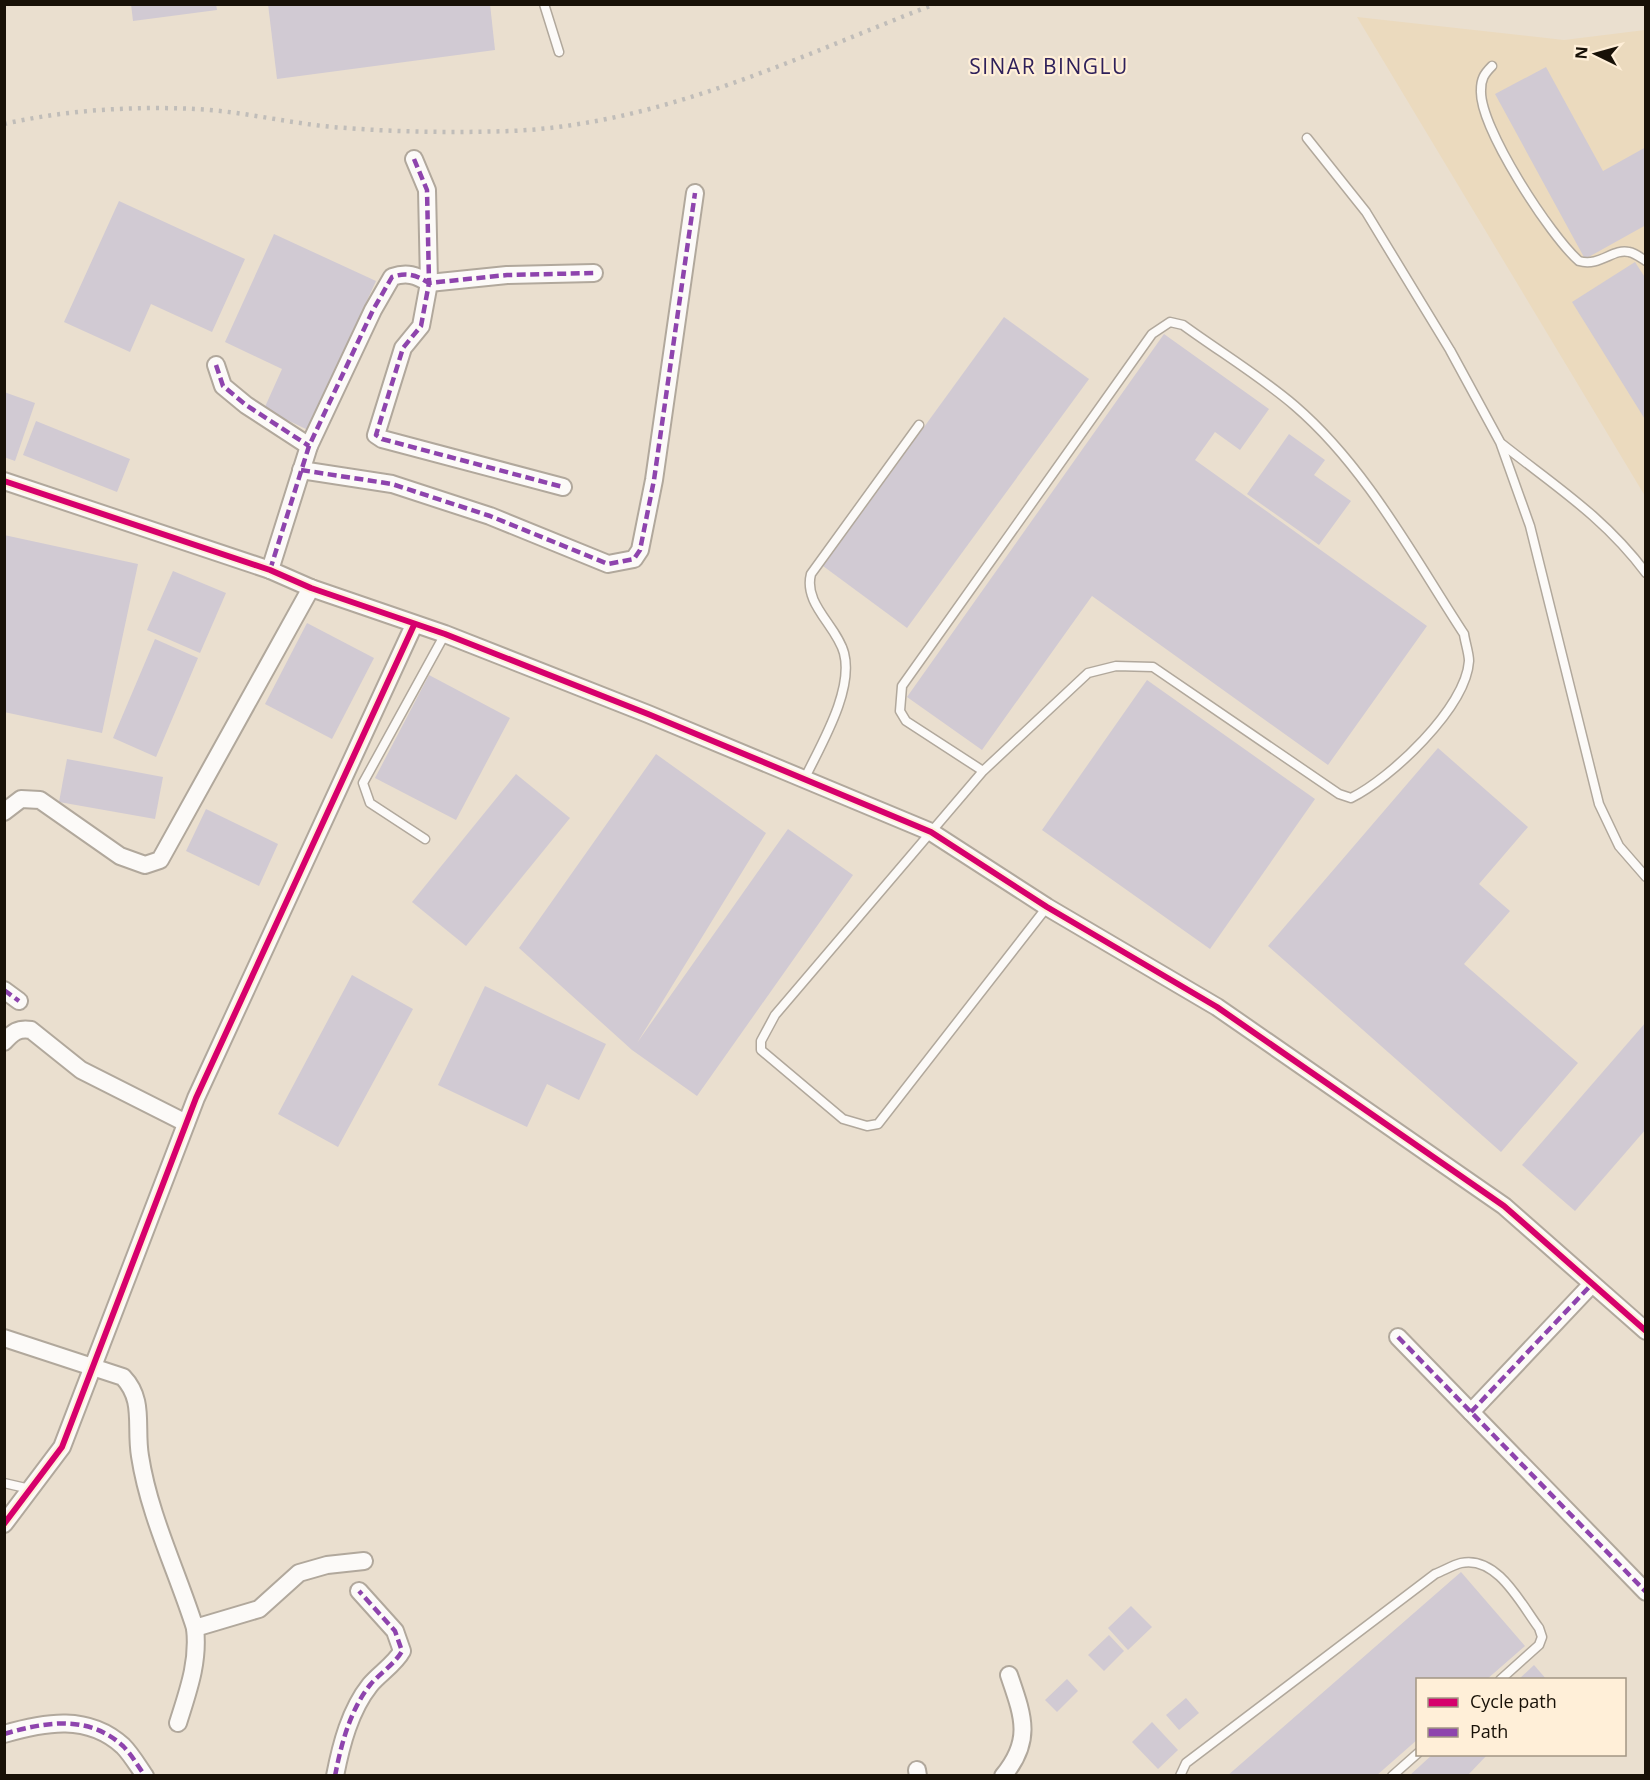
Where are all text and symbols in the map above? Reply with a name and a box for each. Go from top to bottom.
north arrow [1566,24,1626,84]
text: N [1570,45,1593,60]
district label: SINAR BINGLU [969,52,1129,80]
legend [1416,1678,1626,1756]
text: Cycle path [1470,1689,1557,1713]
text: Path [1470,1719,1508,1743]

